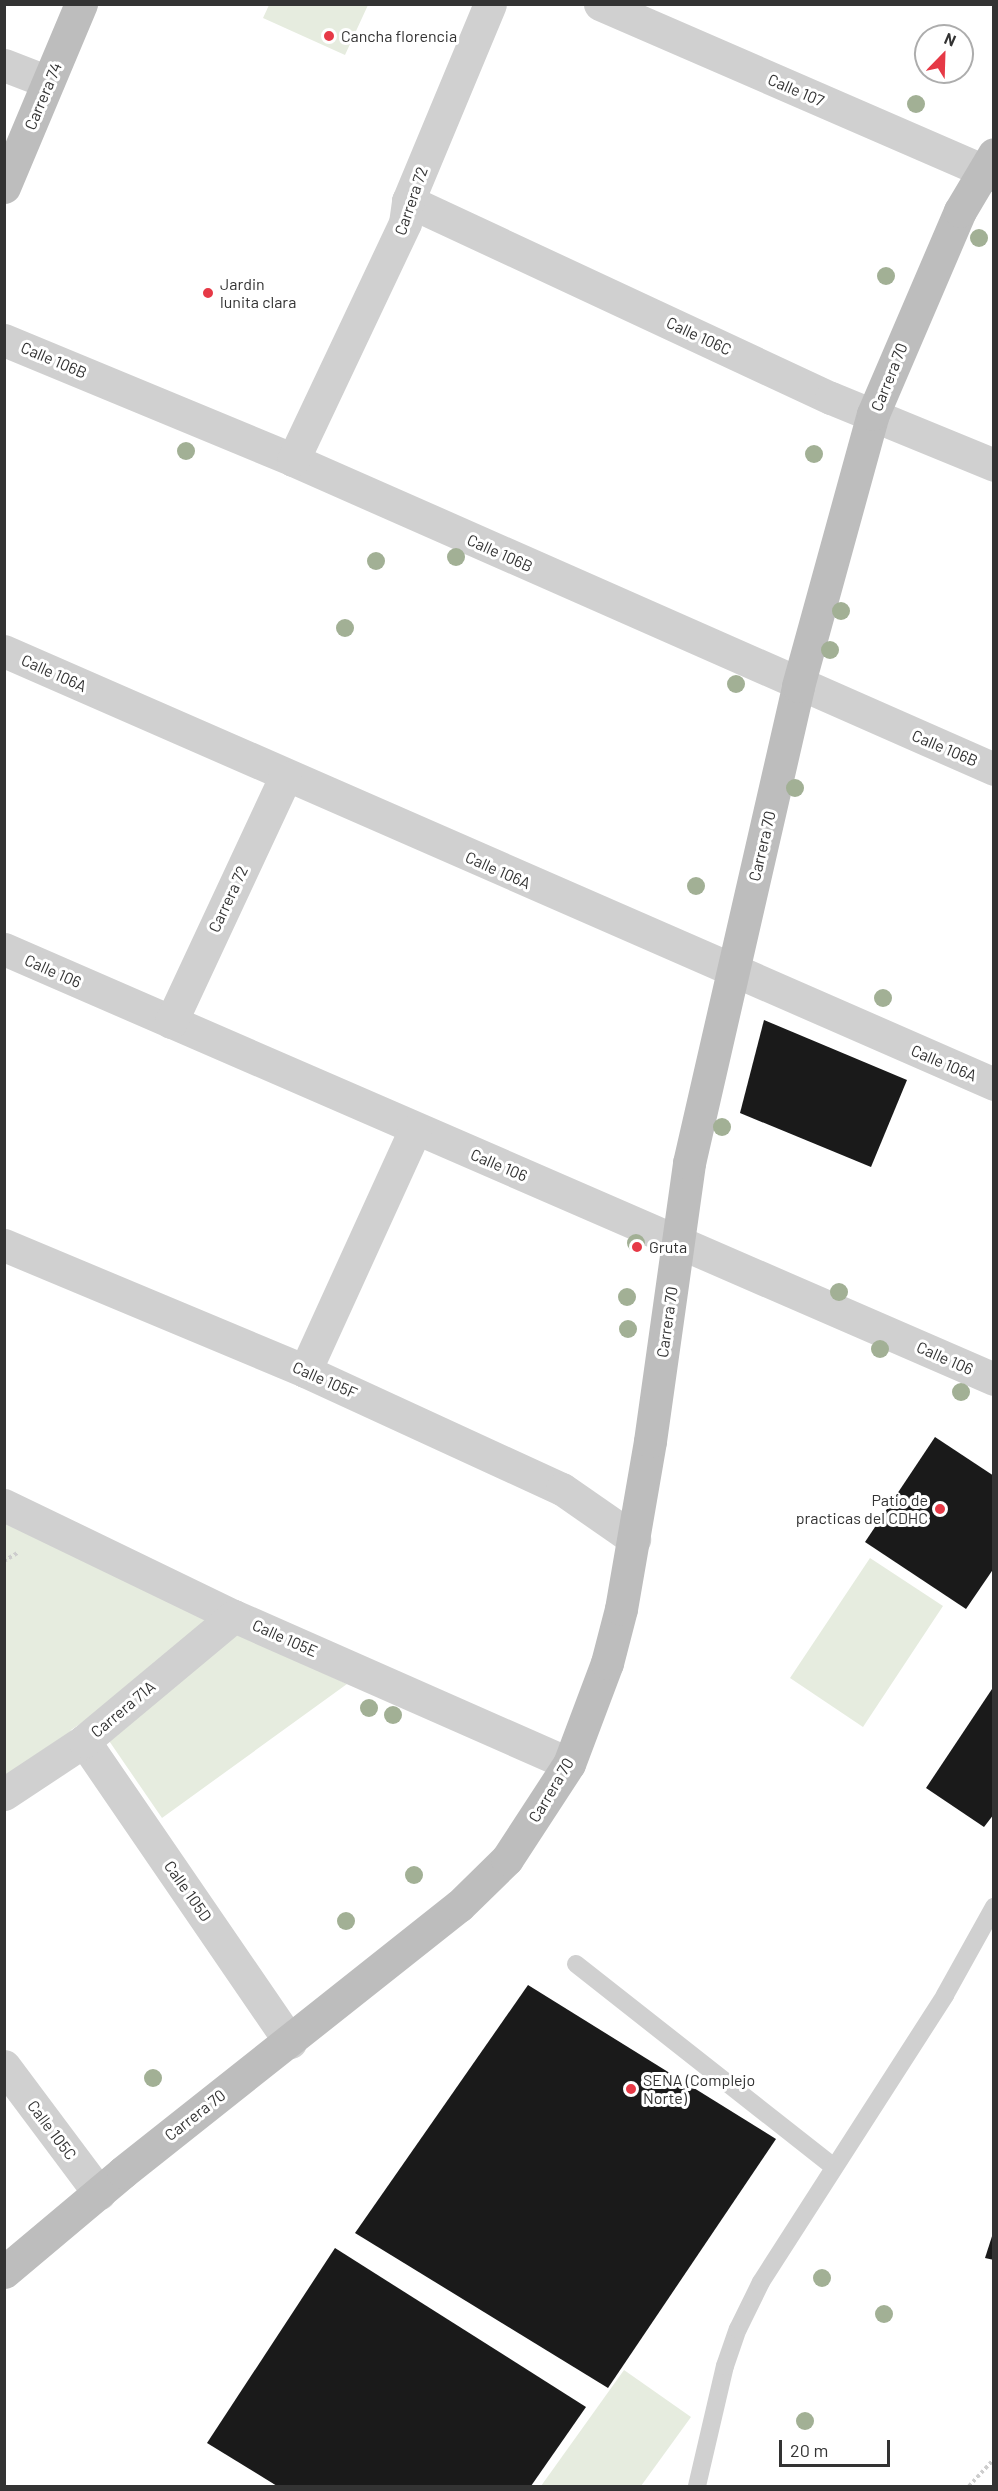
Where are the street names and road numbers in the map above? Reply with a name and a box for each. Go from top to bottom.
street label: Carrera 74 [20,59,66,133]
street label: Calle 107 [765,70,827,110]
street label: Carrera 72 [390,164,432,238]
street label: Calle 106C [663,313,735,359]
street label: Calle 106B [18,338,90,382]
street label: Carrera 70 [867,340,911,414]
street label: Calle 106B [464,530,536,576]
street label: Calle 106A [18,650,90,696]
street label: Calle 106B [909,726,981,770]
street label: Carrera 70 [745,809,779,883]
street label: Calle 106A [462,847,534,893]
street label: Carrera 72 [204,863,252,935]
street label: Calle 106 [22,950,84,992]
street label: Calle 106A [908,1041,980,1085]
street label: Calle 106 [468,1144,530,1186]
street label: Carrera 70 [653,1285,681,1359]
street label: Calle 106 [914,1337,976,1379]
street label: Calle 105F [290,1357,360,1403]
street label: Calle 105E [249,1615,321,1661]
street label: Carrera 71A [87,1677,159,1741]
street label: Carrera 70 [524,1754,578,1826]
street label: Calle 105D [160,1857,216,1925]
street label: Carrera 70 [161,2085,229,2145]
street label: Calle 105C [23,2096,81,2164]

